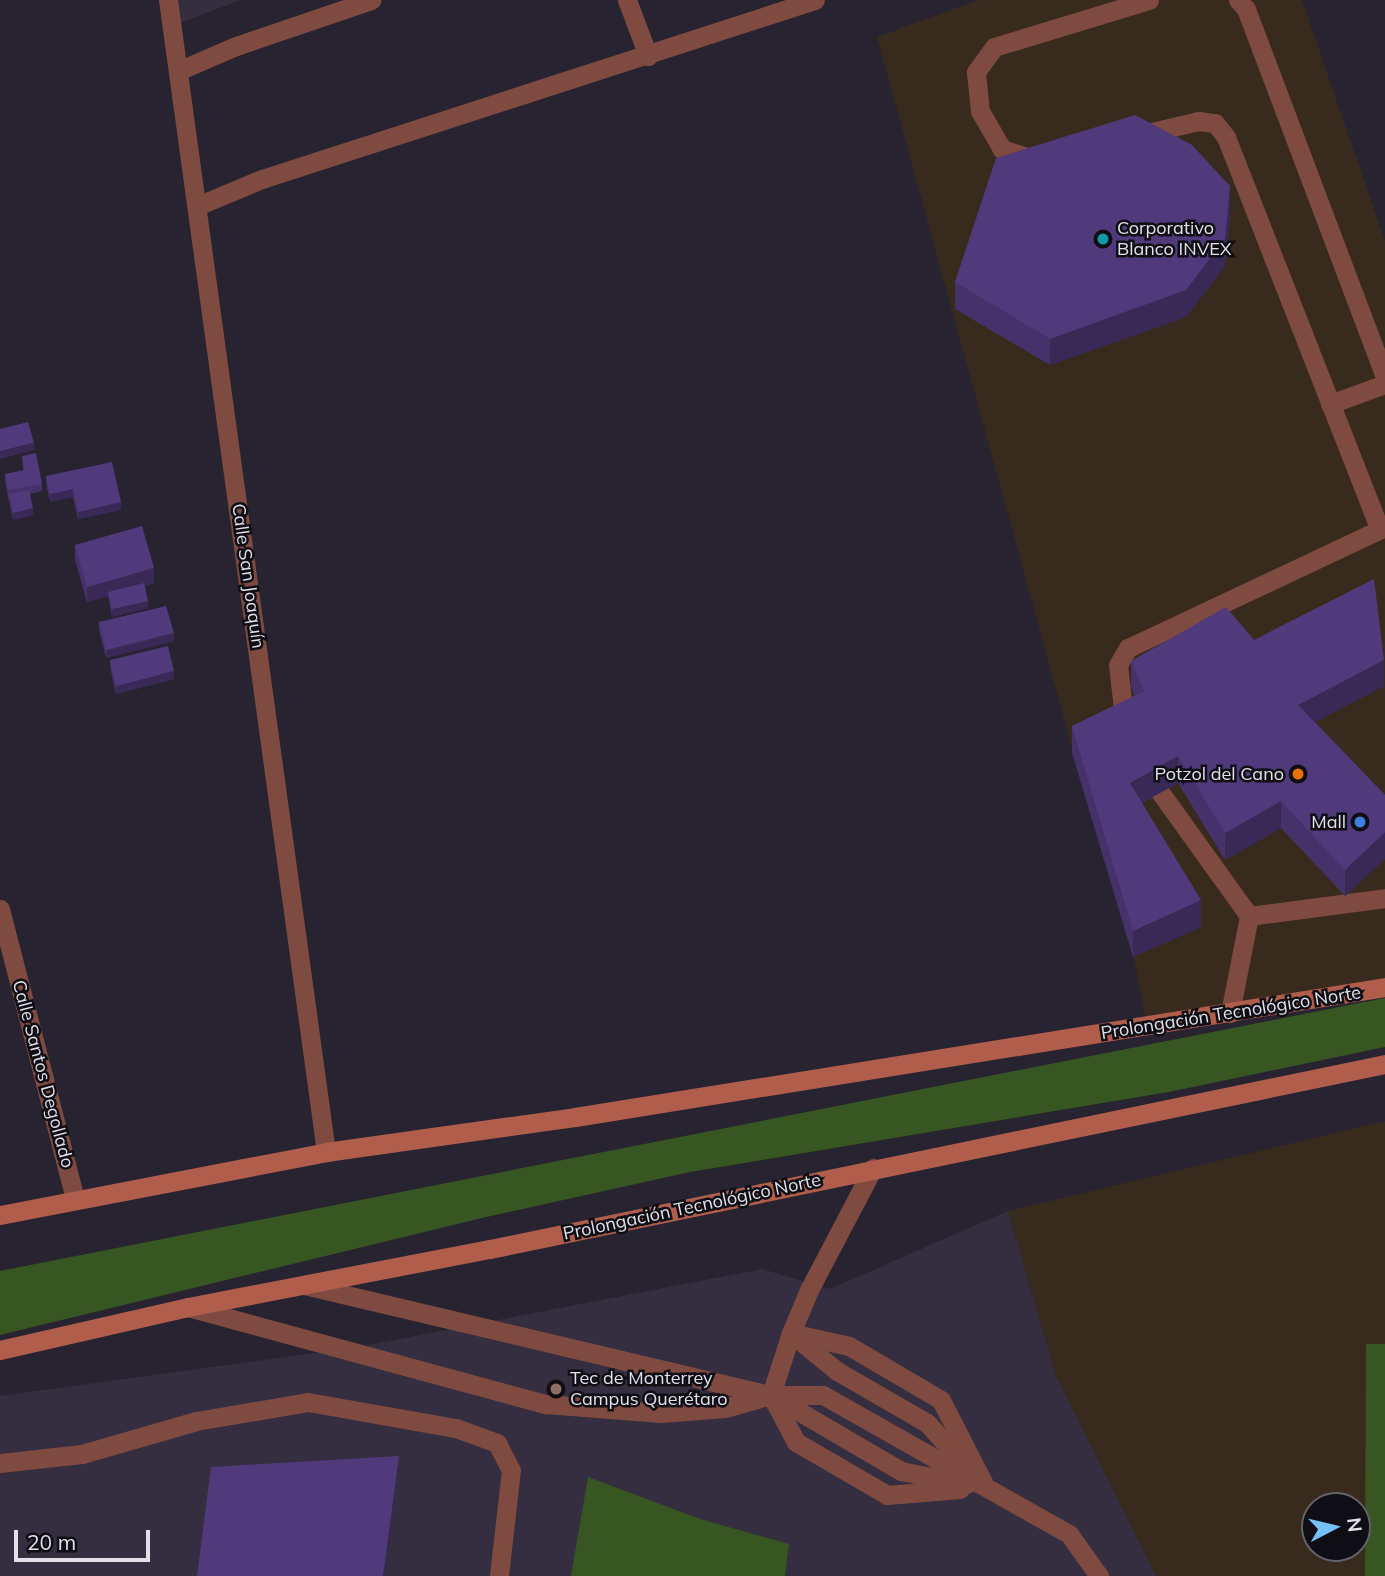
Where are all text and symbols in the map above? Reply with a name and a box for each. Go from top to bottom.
place label: Corporativo Blanco INVEX [1117,218,1231,260]
marker: Corporativo Blanco INVEX [1095,231,1111,247]
street label: Calle San Joaquín [227,502,269,650]
place label: Potzol del Cano [1155,763,1284,785]
marker: Potzol del Cano [1290,766,1306,782]
place label: Mall [1311,811,1346,833]
marker: Mall [1352,814,1368,830]
street label: Calle Santos Degollado [8,978,78,1170]
street label: Prolongación Tecnológico Norte [1099,982,1363,1044]
street label: Prolongación Tecnológico Norte [561,1169,823,1245]
place label: Tec de Monterrey Campus Querétaro [570,1368,728,1410]
marker: Tec de Monterrey Campus Querétaro [548,1381,564,1397]
north arrow [1301,1492,1371,1562]
scale bar [18,1516,154,1560]
text: N [1342,1516,1368,1533]
text: 20 m [27,1529,76,1555]

